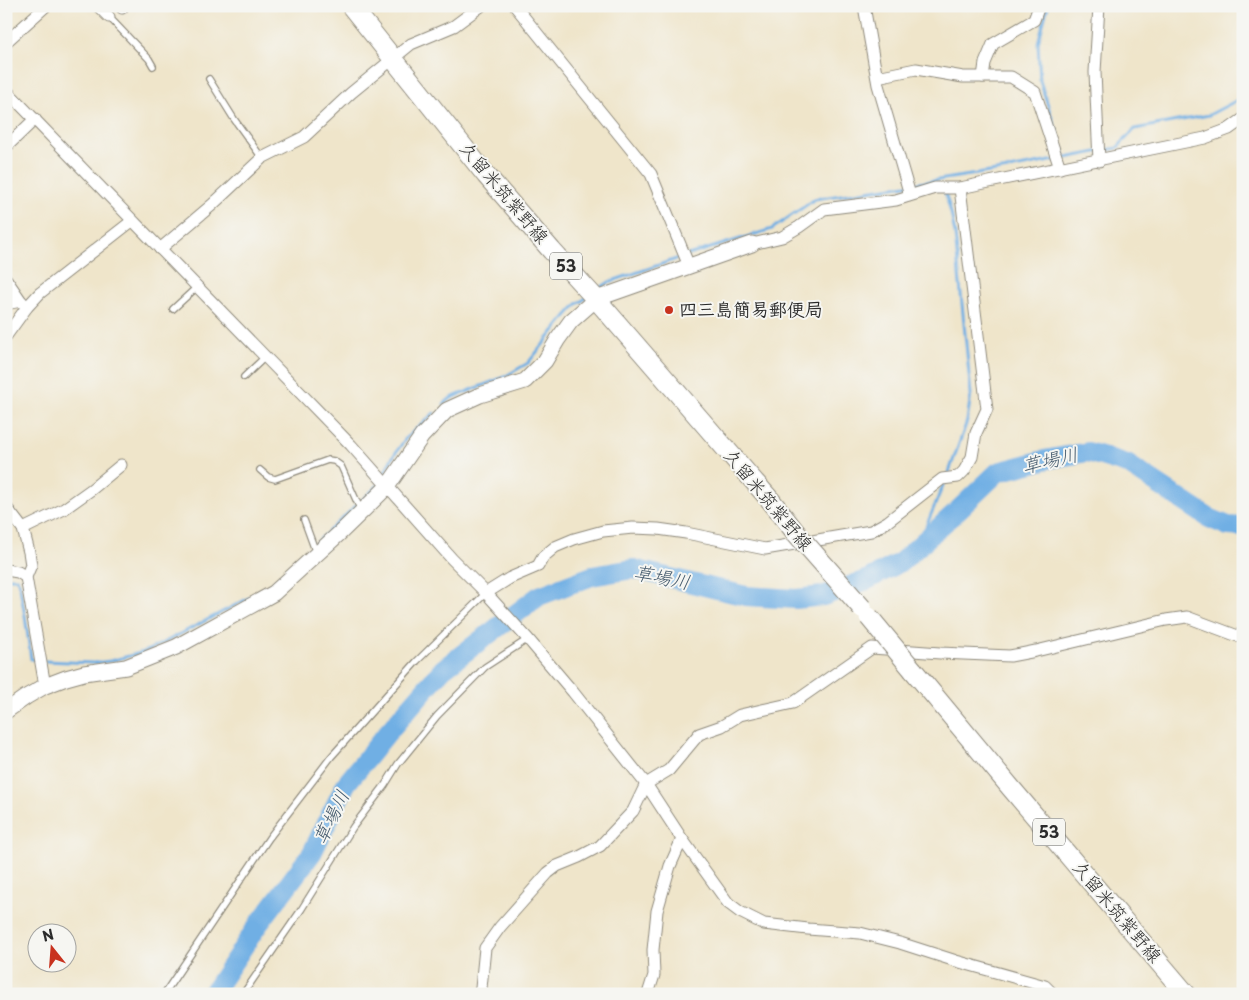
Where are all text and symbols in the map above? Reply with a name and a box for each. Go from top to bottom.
street label: 久留米筑紫野線 [454,135,556,249]
road number: 53 [550,252,582,280]
place label: 四三島簡易郵便局 [679,295,823,322]
marker: 四三島簡易郵便局 [663,304,675,316]
water label: 草場川 [1019,439,1081,479]
street label: 久留米筑紫野線 [718,442,820,556]
water label: 草場川 [632,557,693,595]
water label: 草場川 [305,785,355,848]
road number: 53 [1033,819,1065,846]
street label: 久留米筑紫野線 [1067,854,1169,968]
north arrow [28,922,78,972]
text: N [40,923,56,947]

